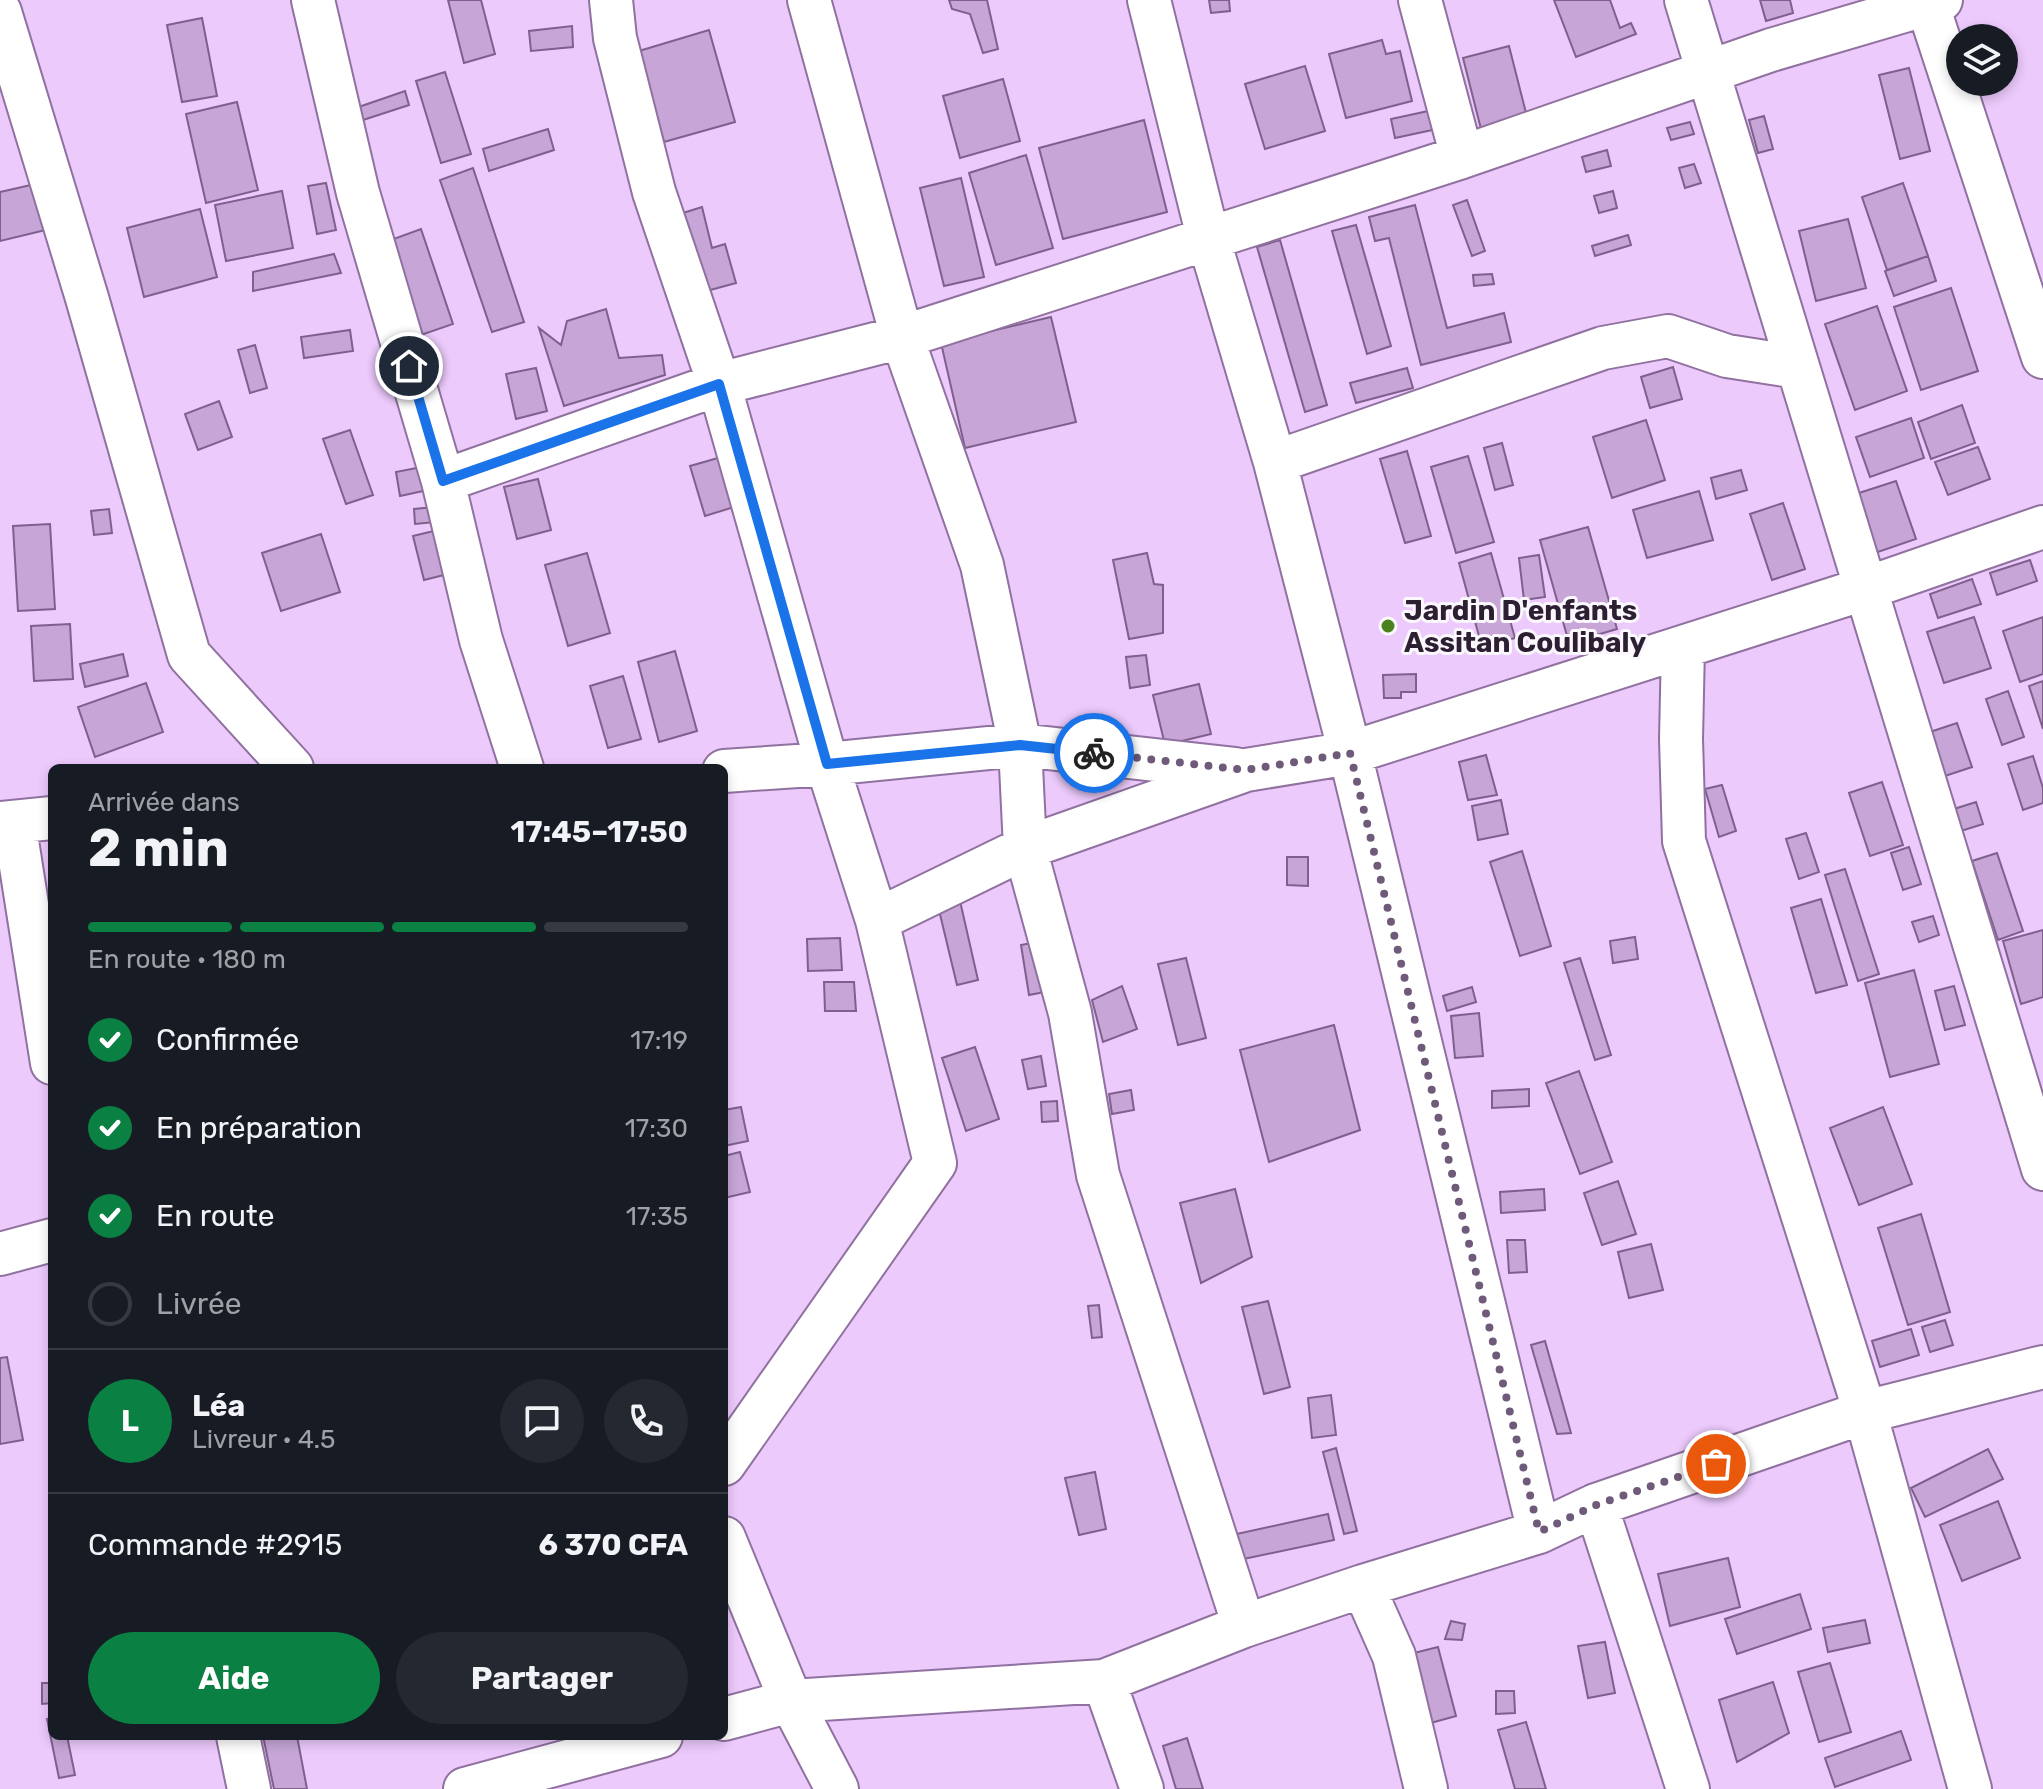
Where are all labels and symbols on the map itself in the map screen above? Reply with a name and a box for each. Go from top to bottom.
pin [375,332,443,400]
place label: Jardin D'enfants Assitan Coulibaly [1404,594,1647,659]
marker: Jardin D'enfants Assitan Coulibaly [1379,617,1397,635]
courier [1054,713,1134,793]
pin [1682,1430,1750,1498]

